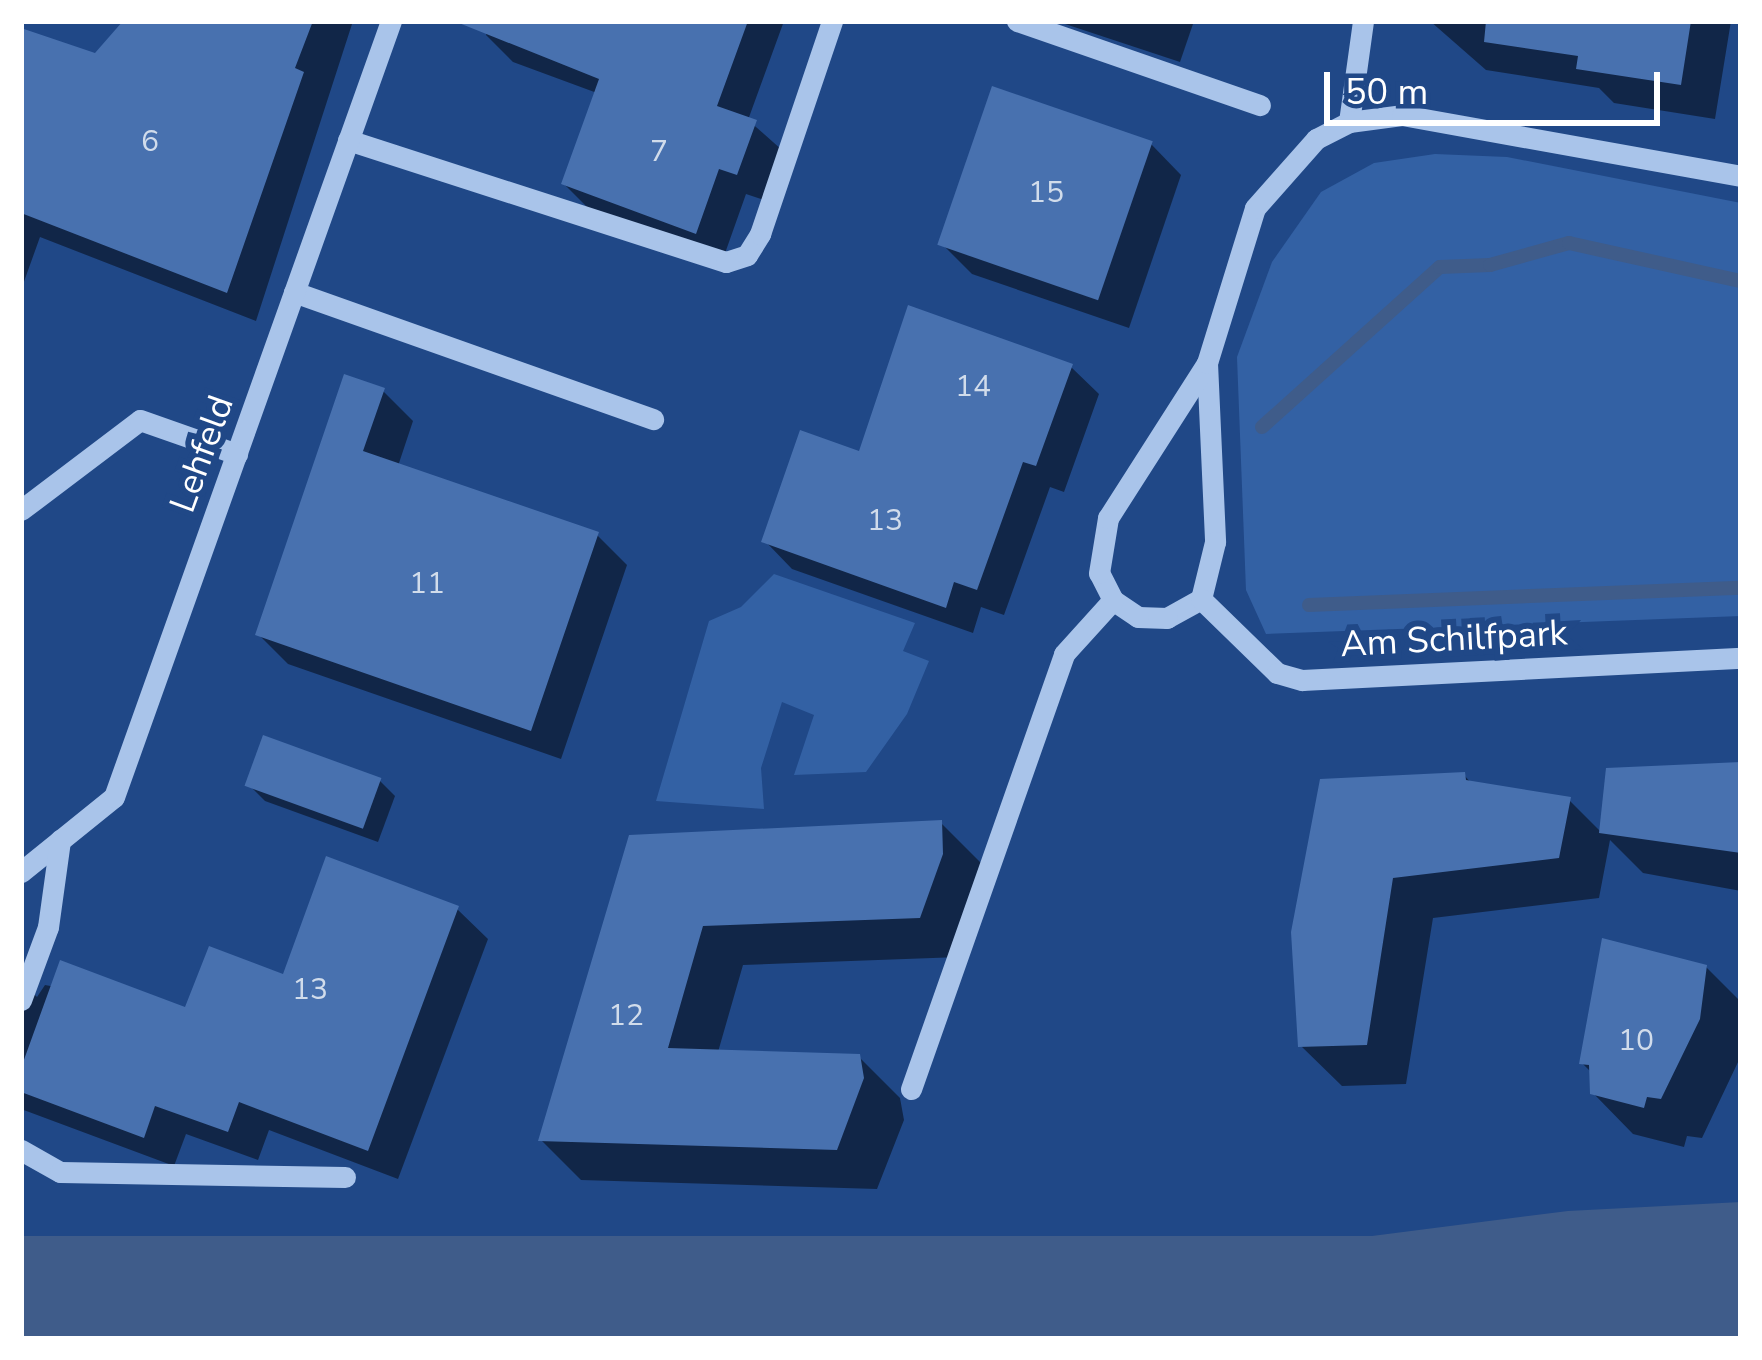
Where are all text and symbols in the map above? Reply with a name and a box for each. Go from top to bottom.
scale bar [1330,48,1666,122]
text: 50 m [1345,68,1428,117]
house number: 6 [141,124,159,160]
house number: 7 [650,134,668,170]
house number: 15 [1028,175,1064,211]
house number: 14 [955,369,991,405]
street label: Lehfeld [161,390,243,518]
house number: 13 [867,503,903,539]
house number: 11 [409,566,445,602]
street label: Am Schilfpark [1339,611,1569,667]
house number: 13 [292,972,328,1008]
house number: 12 [608,998,644,1034]
house number: 10 [1618,1023,1654,1059]

